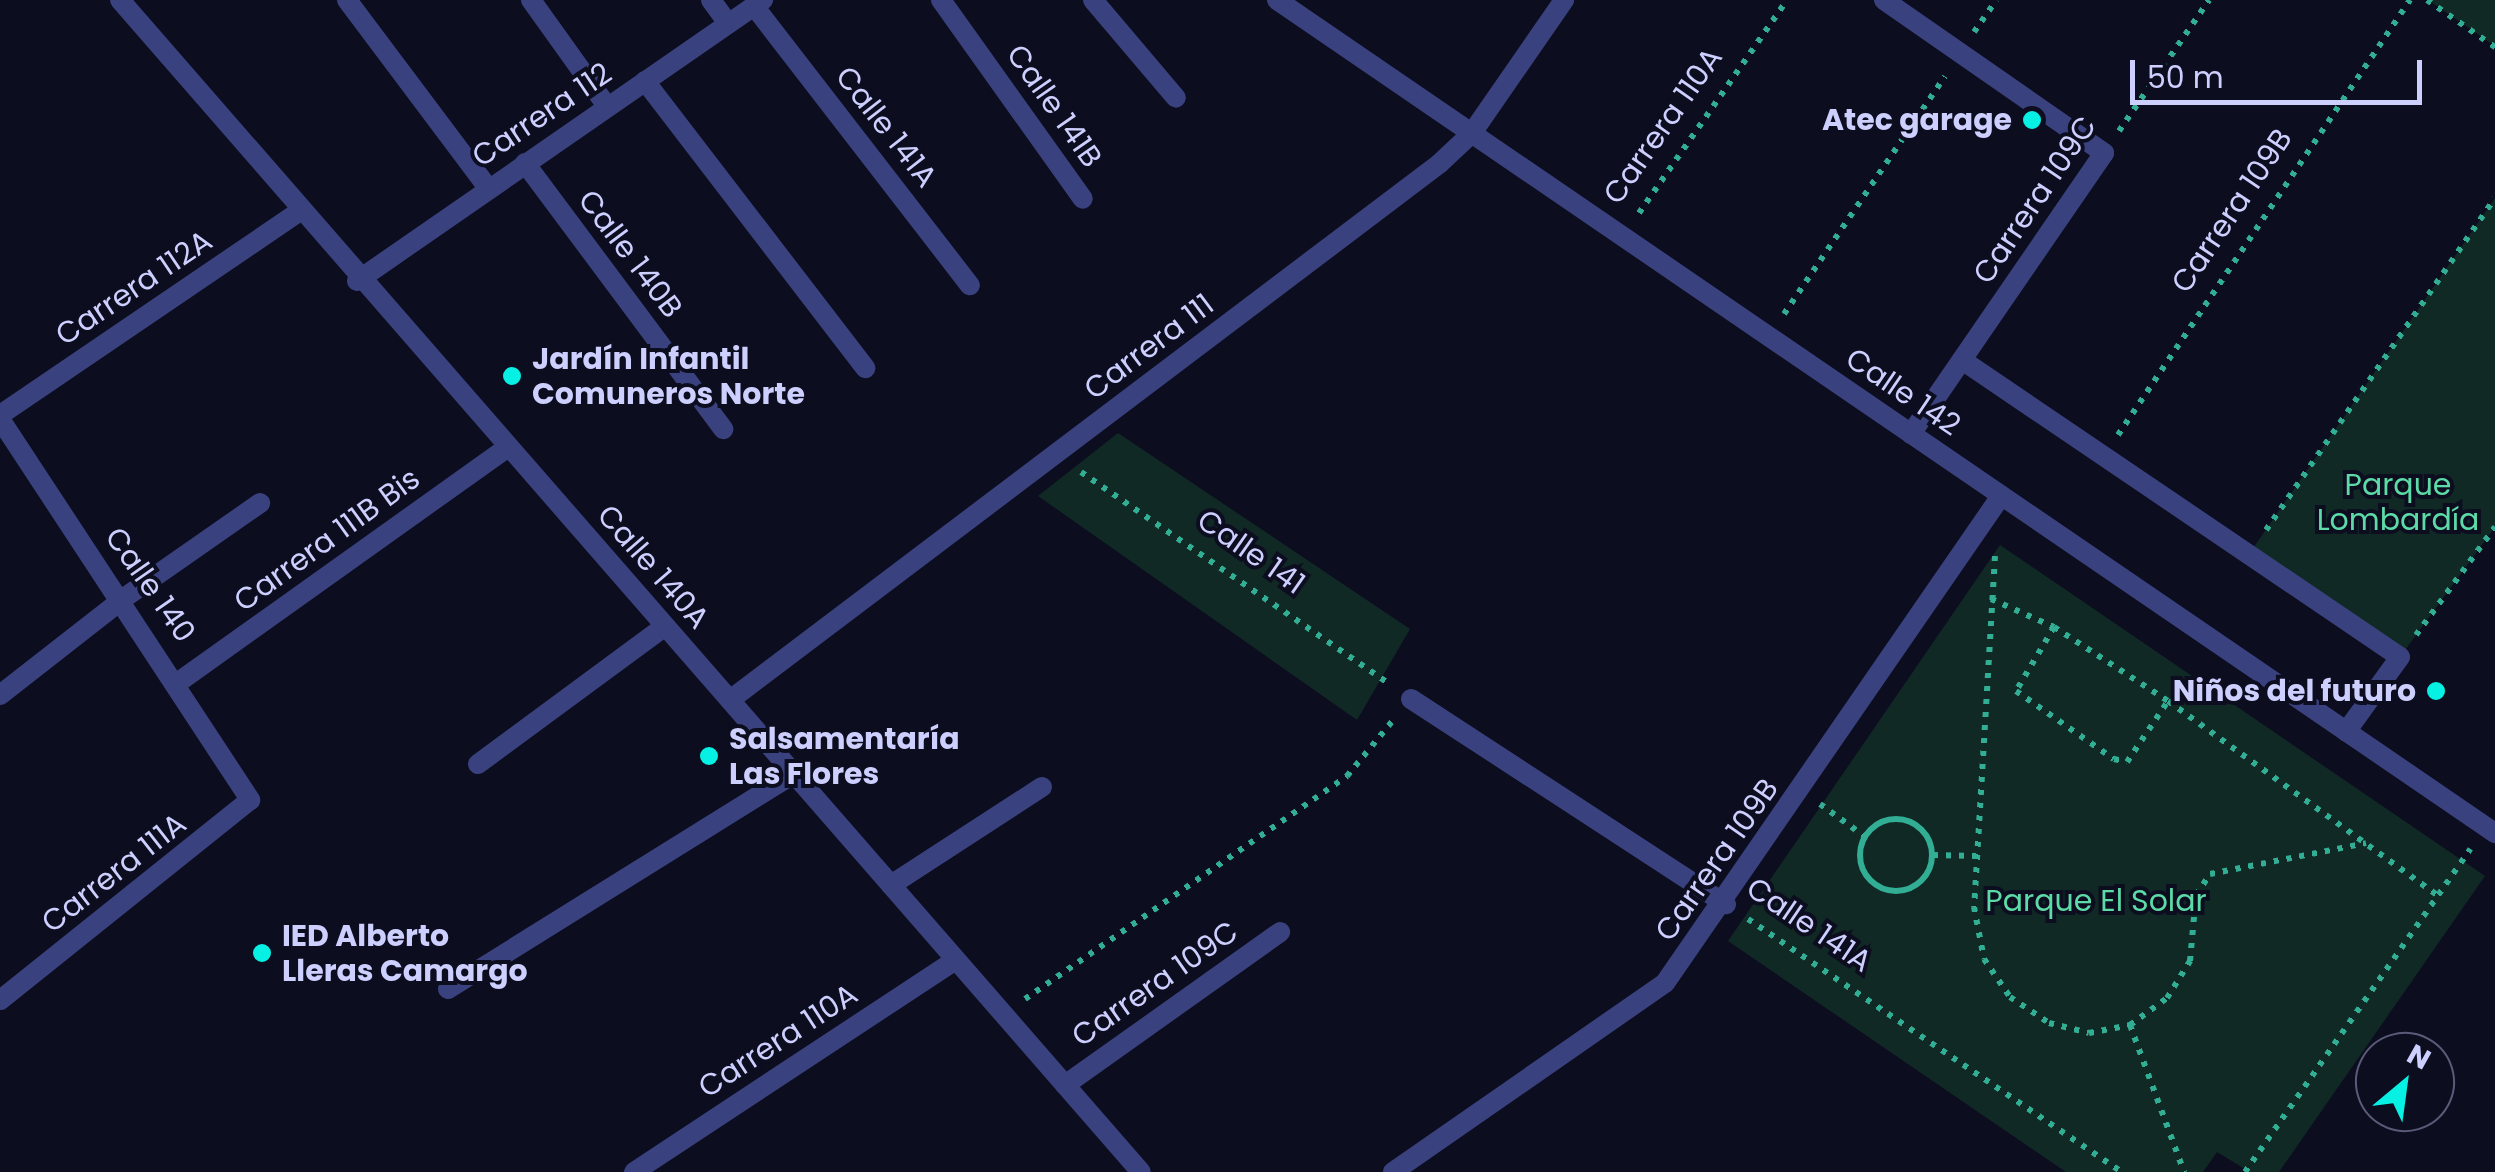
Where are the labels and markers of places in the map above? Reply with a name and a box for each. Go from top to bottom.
place label: Atec garage [1822,102,2012,138]
marker: Atec garage [2021,109,2043,131]
place label: Jardín Infantil Comuneros Norte [532,341,805,412]
marker: Jardín Infantil Comuneros Norte [501,365,523,387]
place label: Niños del futuro [2173,673,2416,709]
marker: Niños del futuro [2425,680,2447,702]
place label: Salsamentaría Las Flores [729,721,960,792]
marker: Salsamentaría Las Flores [698,745,720,767]
place label: IED Alberto Lleras Camargo [282,918,528,988]
marker: IED Alberto Lleras Camargo [251,942,273,964]

